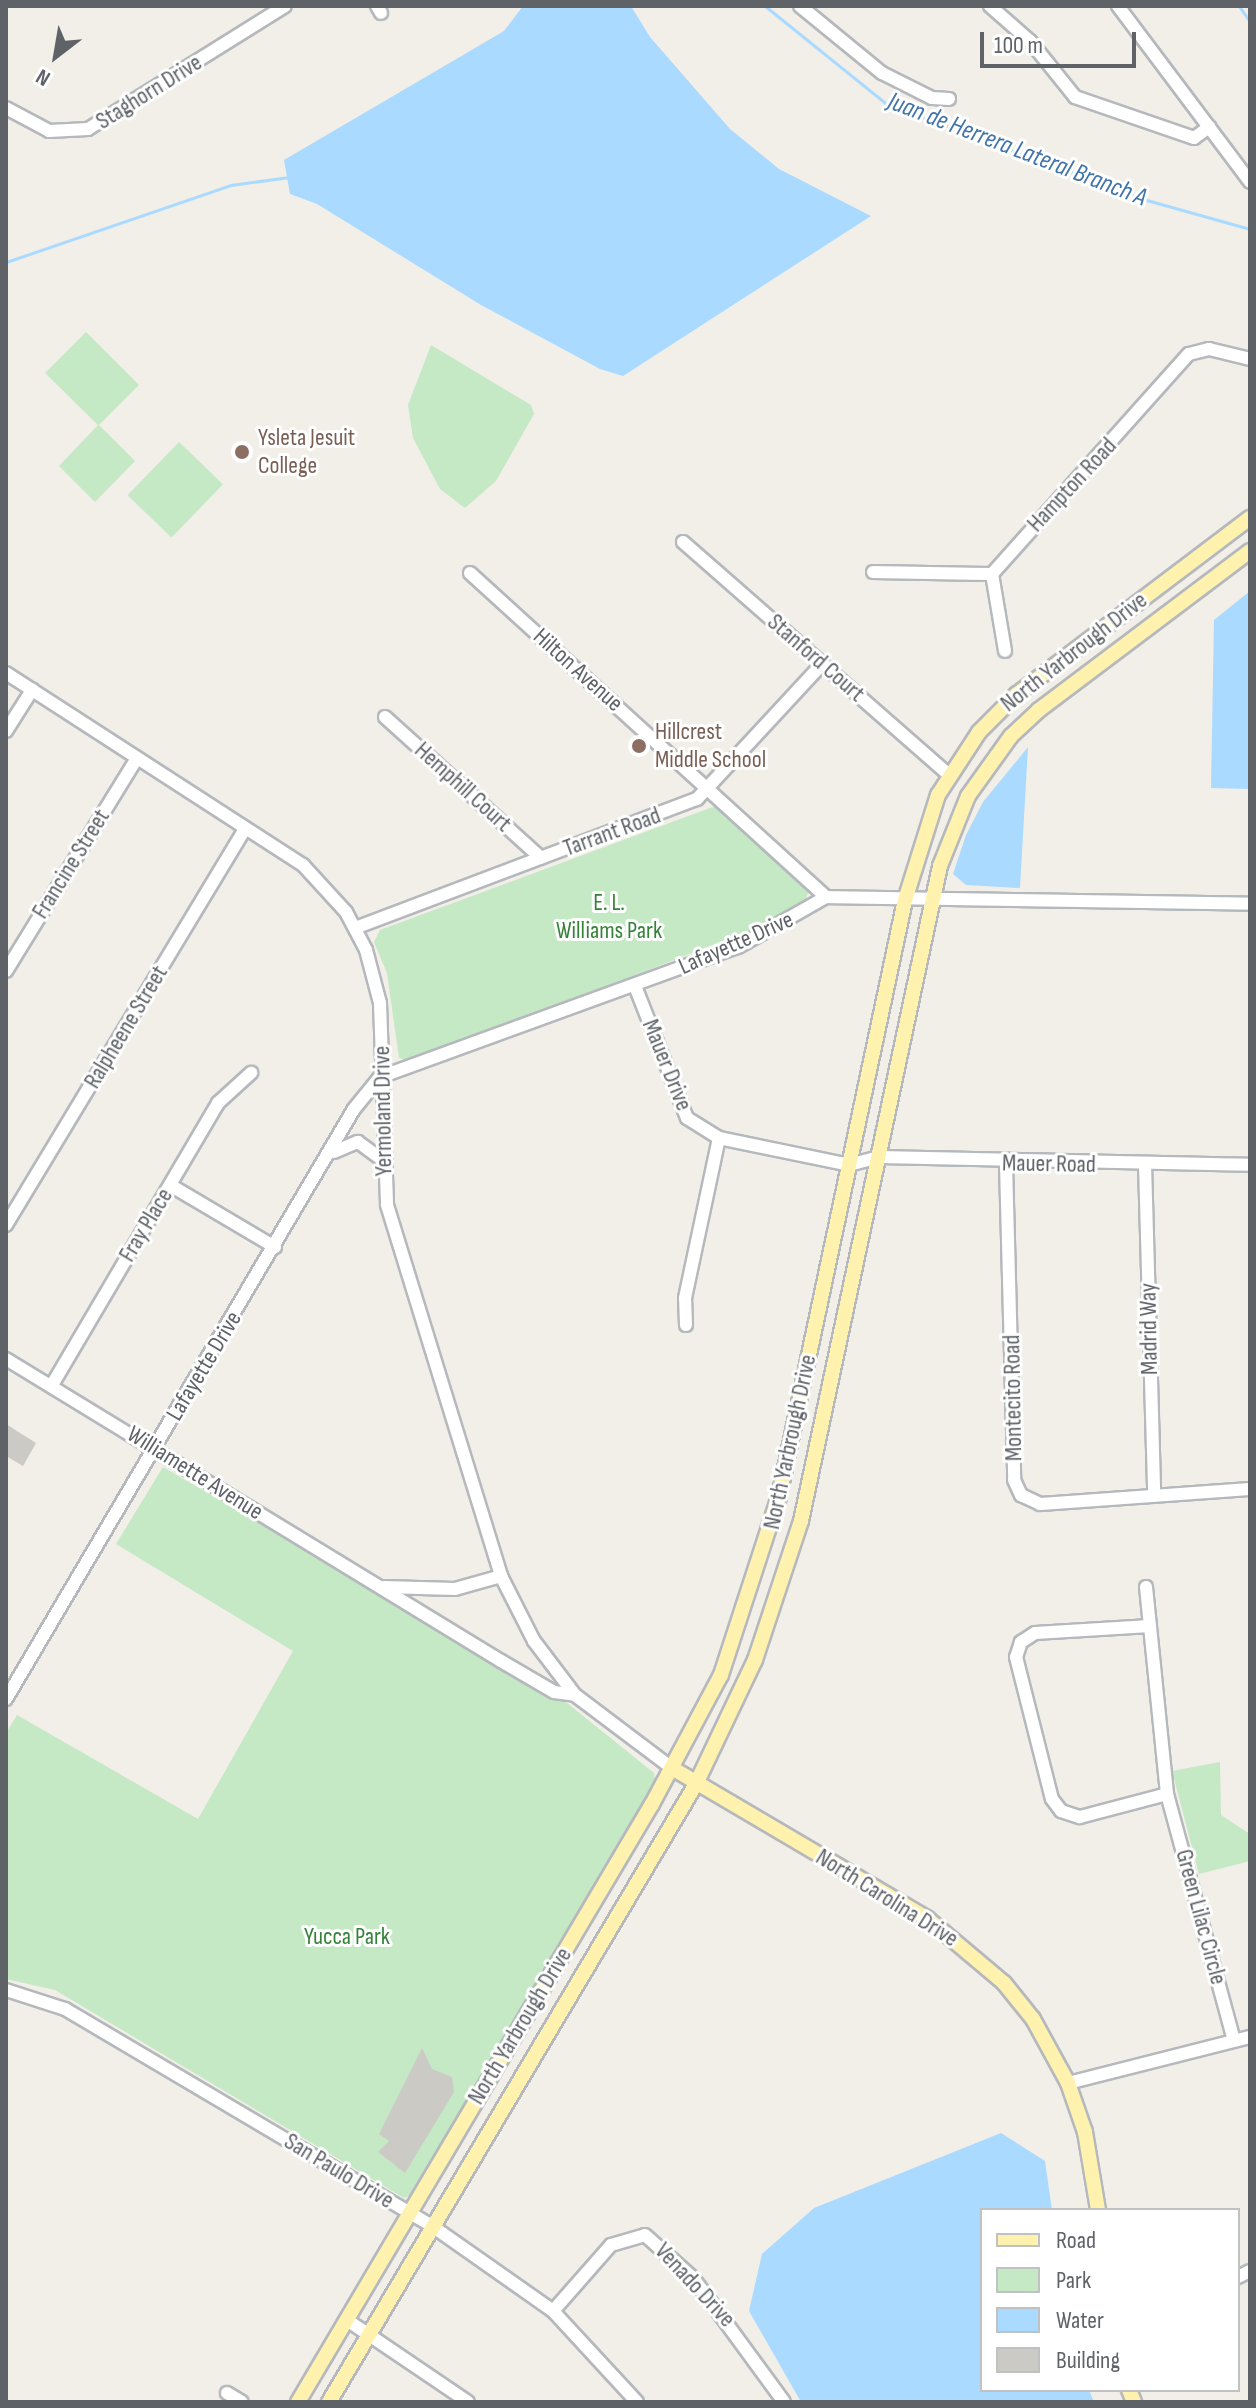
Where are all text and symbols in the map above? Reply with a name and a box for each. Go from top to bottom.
north arrow [16,16,96,96]
scale bar [984,16,1140,66]
text: 100 m [994,31,1043,60]
street label: Staghorn Drive [91,48,207,136]
text: N [31,62,55,92]
water label: Juan de Herrera Lateral Branch A [883,86,1151,214]
place label: Ysleta Jesuit College [258,424,355,480]
street label: Hampton Road [1021,432,1123,538]
marker: Ysleta Jesuit College [233,443,251,461]
street label: North Yarbrough Drive [995,586,1153,718]
street label: Stanford Court [761,608,871,708]
street label: Hilton Avenue [527,622,629,718]
place label: Hillcrest Middle School [655,718,766,774]
street label: Hemphill Court [409,736,517,838]
marker: Hillcrest Middle School [630,737,648,755]
street label: Tarrant Road [559,801,665,863]
street label: Francine Street [26,804,116,924]
park label: E. L. Williams Park [556,889,662,945]
street label: Lafayette Drive [674,905,798,981]
street label: Ralpheene Street [78,960,174,1094]
street label: Mauer Drive [636,1015,698,1115]
street label: Yermoland Drive [367,1046,399,1176]
street label: Mauer Road [1002,1149,1096,1179]
street label: Fray Place [113,1183,179,1267]
street label: Madrid Way [1134,1283,1164,1375]
street label: Lafayette Drive [160,1306,248,1426]
street label: Montecito Road [997,1335,1029,1461]
street label: North Yarbrough Drive [757,1352,823,1532]
street label: Williamette Avenue [122,1420,268,1526]
street label: North Carolina Drive [811,1843,963,1953]
street label: Green Lilac Circle [1169,1846,1233,1988]
park label: Yucca Park [304,1923,390,1951]
street label: North Yarbrough Drive [462,1942,578,2110]
street label: San Paulo Drive [279,2127,399,2215]
legend [980,2208,1240,2392]
text: Road [1056,2226,1096,2255]
street label: Venado Drive [649,2237,741,2333]
text: Park [1056,2266,1091,2295]
text: Water [1056,2306,1104,2335]
text: Building [1056,2346,1120,2375]

